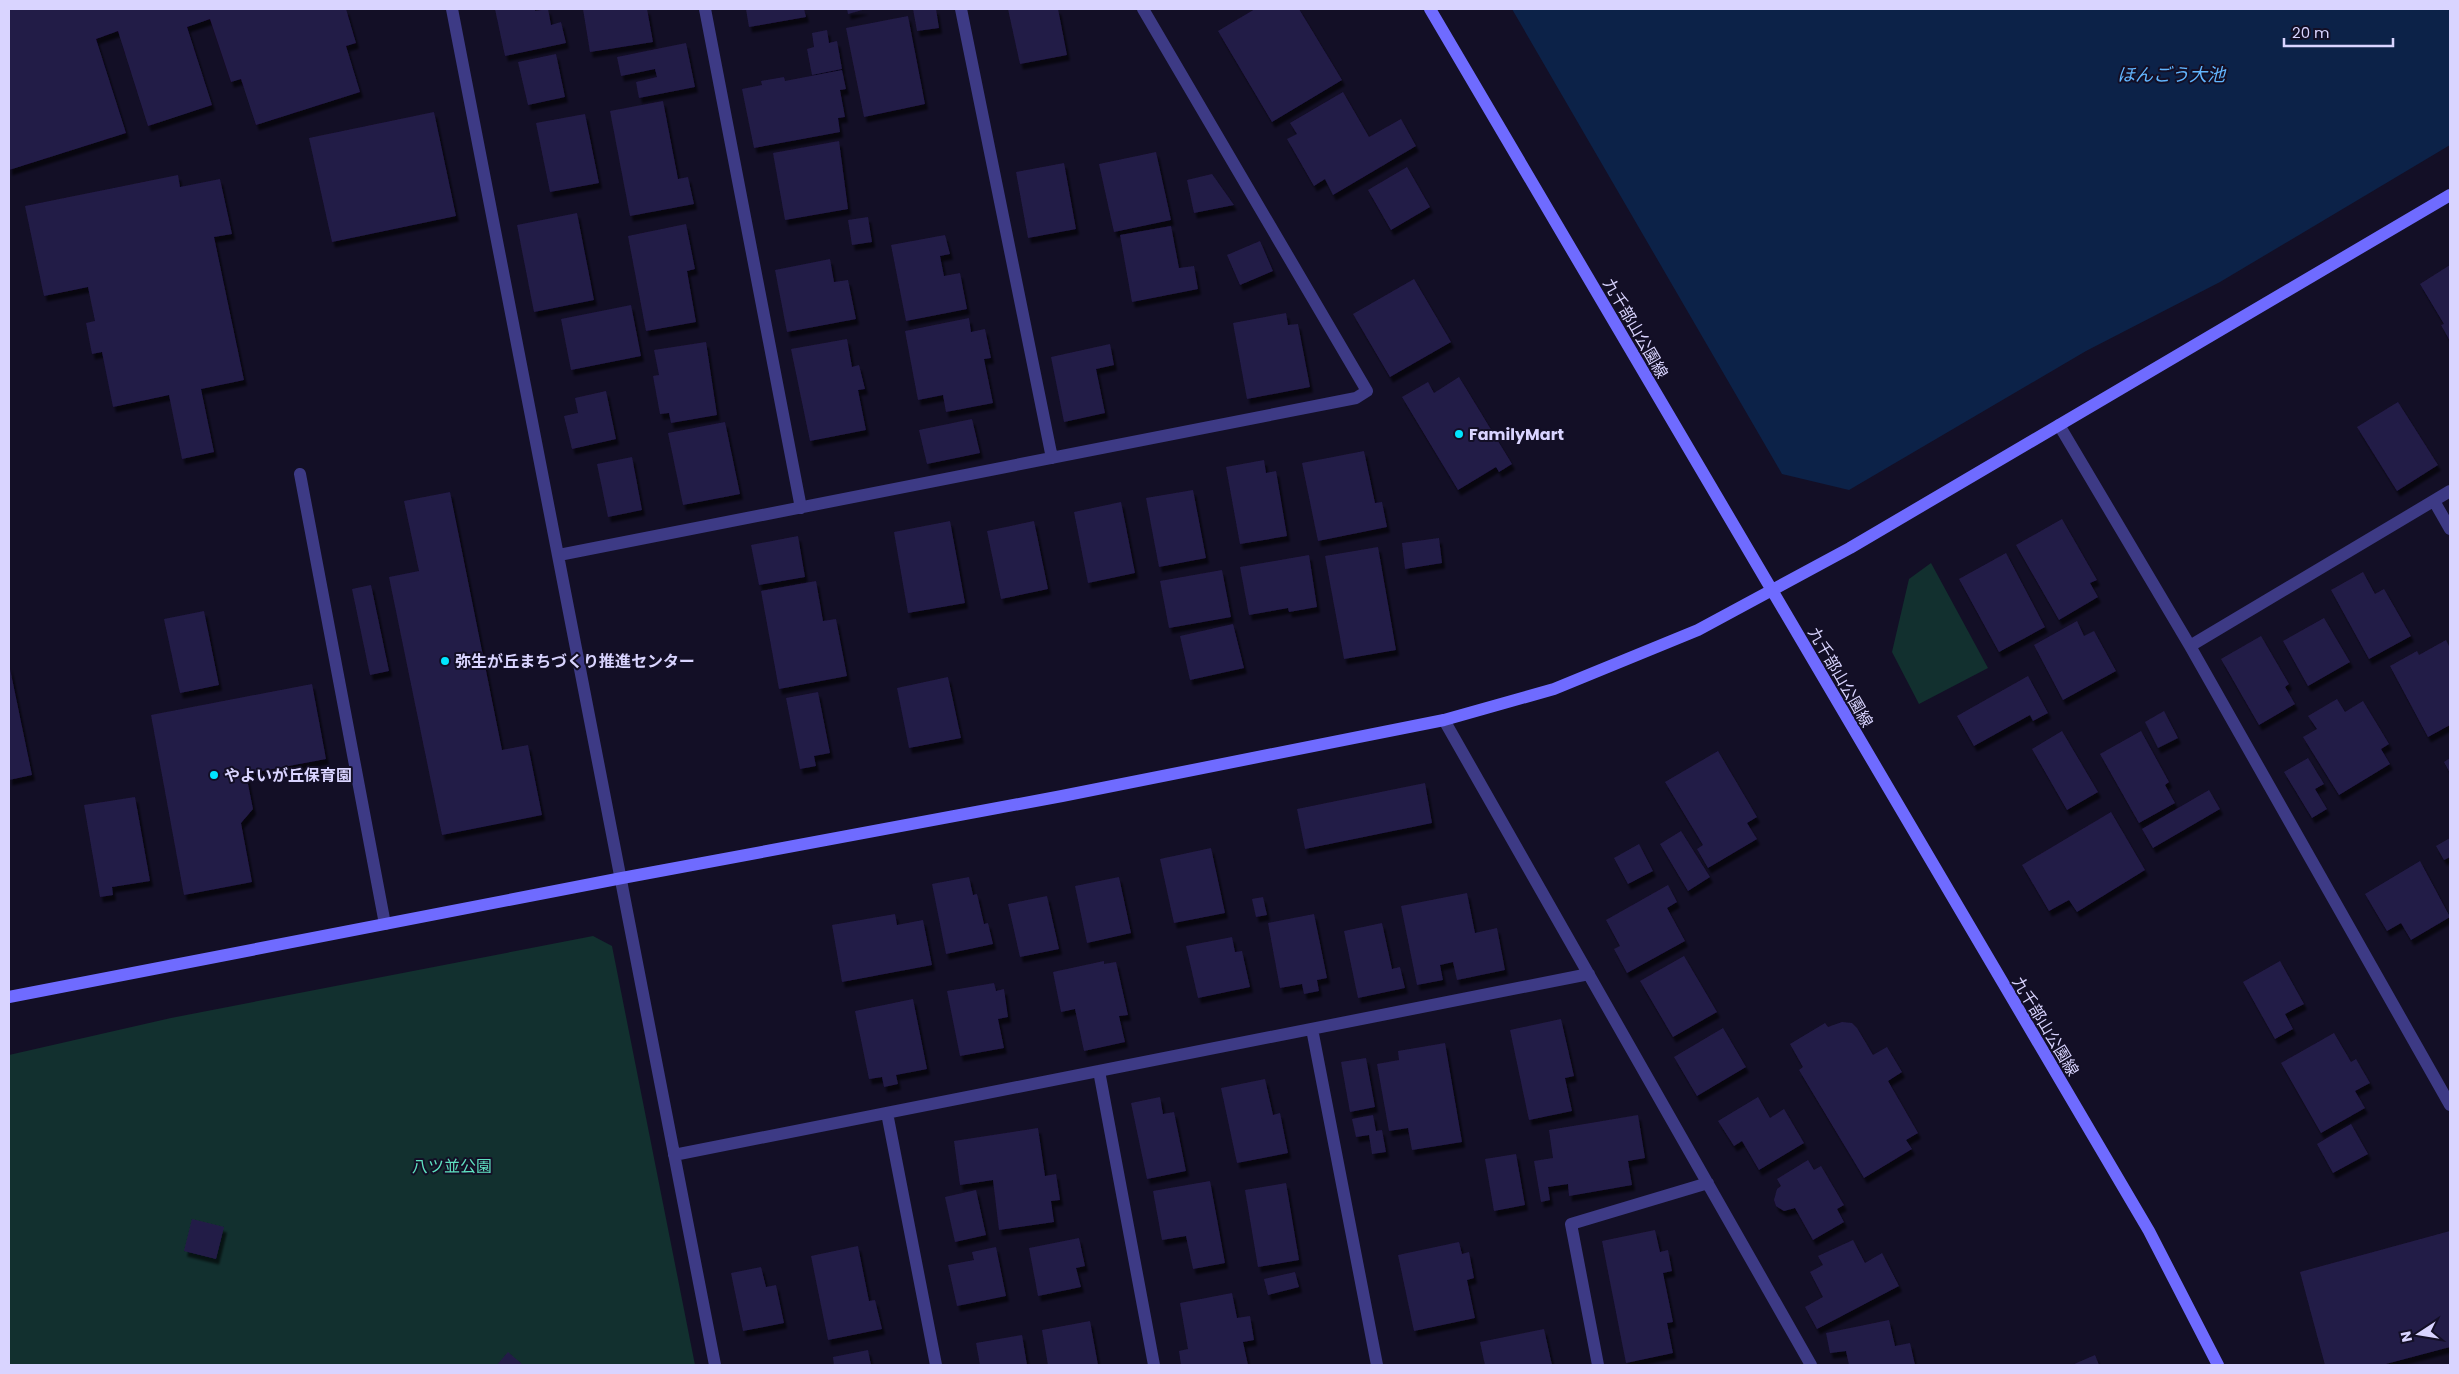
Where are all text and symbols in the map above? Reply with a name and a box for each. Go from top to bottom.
scale bar [2284,15,2393,47]
text: 20 m [2292,22,2330,43]
water label: ほんごう大池 [2117,62,2227,87]
street label: 九千部山公園線 [1598,274,1674,383]
place label: FamilyMart [1469,423,1564,446]
marker: FamilyMart [1453,428,1465,440]
street label: 九千部山公園線 [1803,623,1879,732]
place label: 弥生が丘まちづくり推進センター [455,650,695,673]
marker: 弥生が丘まちづくり推進センター [439,655,451,667]
place label: やよいが丘保育園 [224,764,352,787]
marker: やよいが丘保育園 [208,769,220,781]
street label: 九千部山公園線 [2007,972,2084,1080]
park label: 八ツ並公園 [412,1155,492,1178]
north arrow [2394,1309,2444,1359]
text: N [2395,1329,2417,1344]

